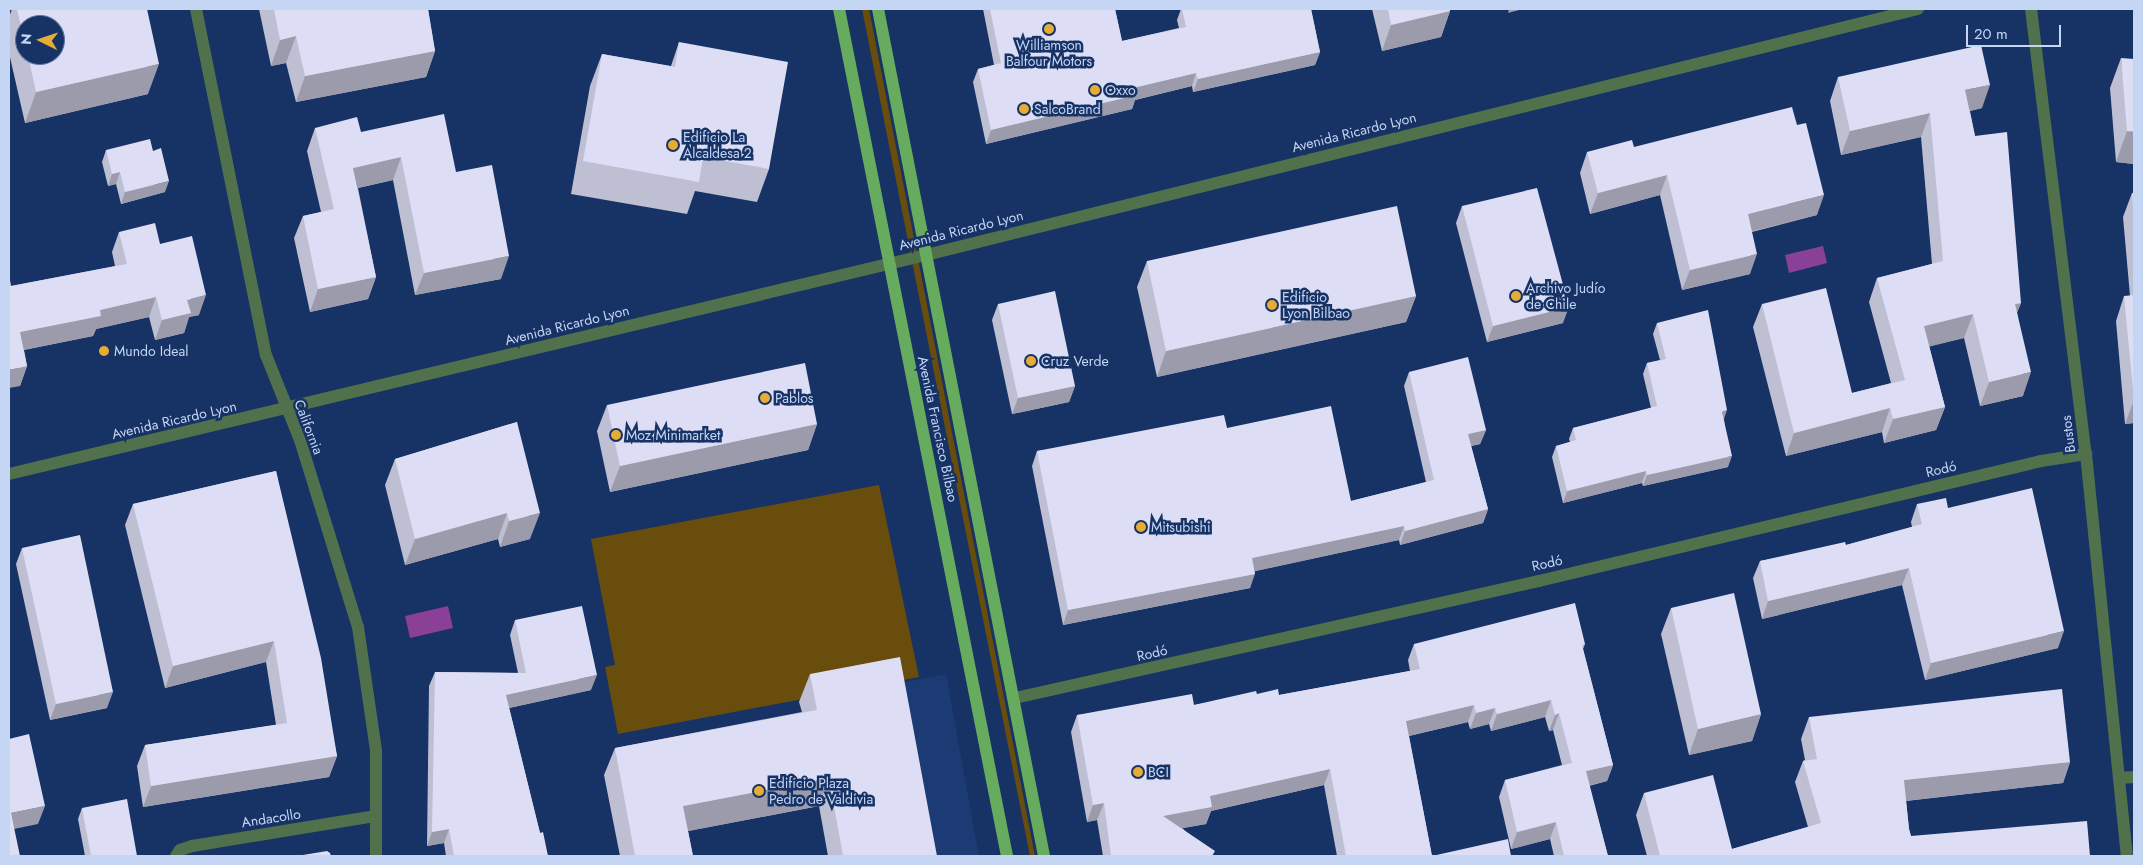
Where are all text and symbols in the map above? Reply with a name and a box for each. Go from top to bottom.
north arrow [15,15,65,65]
scale bar [1968,15,2063,47]
marker: Williamson Balfour Motors [1043,23,1055,35]
text: 20 m [1974,23,2008,45]
text: N [16,33,36,45]
place label: Williamson Balfour Motors [1006,37,1092,70]
place label: Oxxo [1105,82,1136,98]
marker: Oxxo [1089,84,1101,96]
place label: SalcoBrand [1034,101,1101,117]
marker: SalcoBrand [1018,103,1030,115]
street label: Avenida Ricardo Lyon [1290,108,1418,156]
place label: Edificio La Alcaldesa 2 [683,129,752,162]
marker: Edificio La Alcaldesa 2 [667,139,679,151]
street label: Avenida Ricardo Lyon [897,206,1025,254]
place label: Archivo Judío de Chile [1526,280,1605,312]
place label: Edificio Lyon Bilbao [1282,289,1350,322]
marker: Archivo Judío de Chile [1510,290,1522,302]
marker: Edificio Lyon Bilbao [1266,299,1278,311]
street label: Avenida Ricardo Lyon [503,301,631,349]
place label: Mundo Ideal [114,343,188,359]
marker: Mundo Ideal [98,345,110,357]
place label: Cruz Verde [1041,353,1109,369]
street label: Avenida Francisco Bilbao [914,355,962,503]
marker: Cruz Verde [1025,355,1037,367]
place label: Pablos [775,390,813,406]
marker: Pablos [759,392,771,404]
street label: Avenida Ricardo Lyon [110,397,238,443]
street label: California [291,397,327,457]
street label: Bustos [2057,414,2079,454]
place label: Moz Minimarket [626,427,720,443]
marker: Moz Minimarket [610,429,622,441]
street label: Rodó [1924,457,1958,481]
place label: Mitsubishi [1151,519,1211,535]
marker: Mitsubishi [1135,521,1147,533]
street label: Rodó [1530,551,1564,575]
street label: Rodó [1135,641,1169,665]
place label: BCI [1148,764,1169,780]
marker: BCI [1132,766,1144,778]
place label: Edificio Plaza Pedro de Valdivia [769,775,873,808]
marker: Edificio Plaza Pedro de Valdivia [753,785,765,797]
street label: Andacollo [240,805,302,831]

